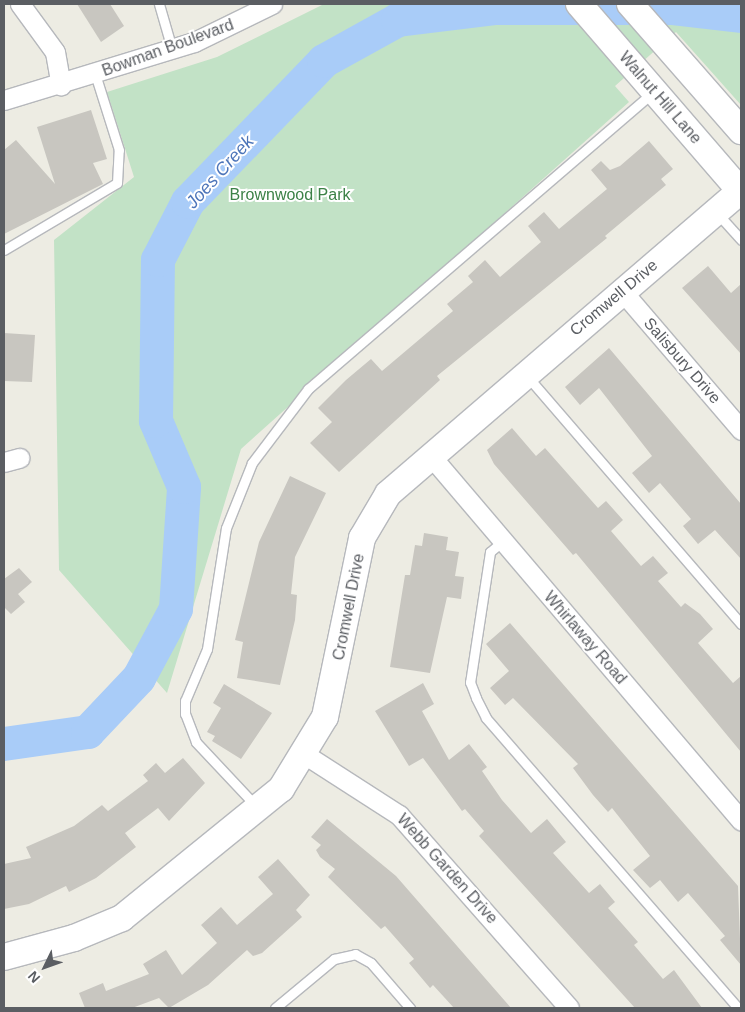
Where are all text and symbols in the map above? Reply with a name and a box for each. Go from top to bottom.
street label: Bowman Boulevard [100,15,236,81]
street label: Walnut Hill Lane [615,48,705,148]
water label: Joes Creek [182,131,258,213]
park label: Brownwood Park [230,185,350,205]
street label: Cromwell Drive [566,256,662,340]
street label: Salisbury Drive [639,314,725,408]
street label: Cromwell Drive [329,552,369,662]
street label: Whirlaway Road [540,588,630,688]
street label: Webb Garden Drive [393,810,501,928]
north arrow [20,942,70,992]
text: N [25,968,43,986]

